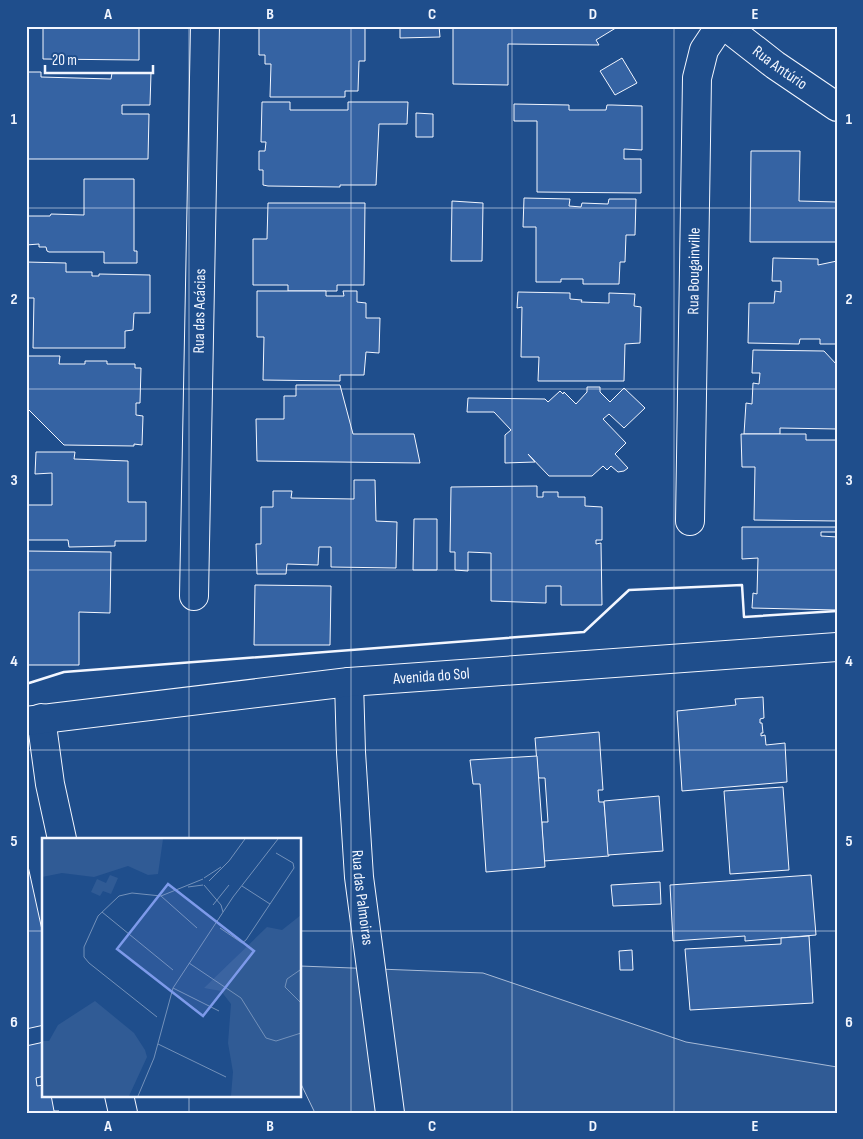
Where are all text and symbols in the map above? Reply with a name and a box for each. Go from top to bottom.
text: A [103,5,112,24]
text: B [266,5,274,24]
text: C [428,5,436,24]
text: D [589,5,597,24]
text: E [752,5,759,24]
scale bar [45,42,152,74]
street label: Rua Antúrio [749,42,811,94]
text: 20 m [52,51,77,70]
text: 1 [11,110,18,129]
text: 1 [846,110,853,129]
street label: Rua Bougainville [684,227,704,315]
street label: Rua das Acácias [189,268,210,354]
text: 2 [10,290,18,309]
text: 2 [845,290,853,309]
text: 3 [10,471,18,490]
text: 3 [845,471,853,490]
text: 4 [10,652,18,671]
text: 4 [845,652,853,671]
street label: Avenida do Sol [391,664,470,688]
text: 5 [10,832,18,851]
text: 5 [845,832,853,851]
inset map [42,838,301,1096]
street label: Rua das Palmoiras [348,849,377,947]
text: 6 [10,1013,18,1032]
text: 6 [845,1013,853,1032]
text: A [103,1117,112,1136]
text: B [266,1117,274,1136]
text: C [428,1117,436,1136]
text: D [589,1117,597,1136]
text: E [752,1117,759,1136]

